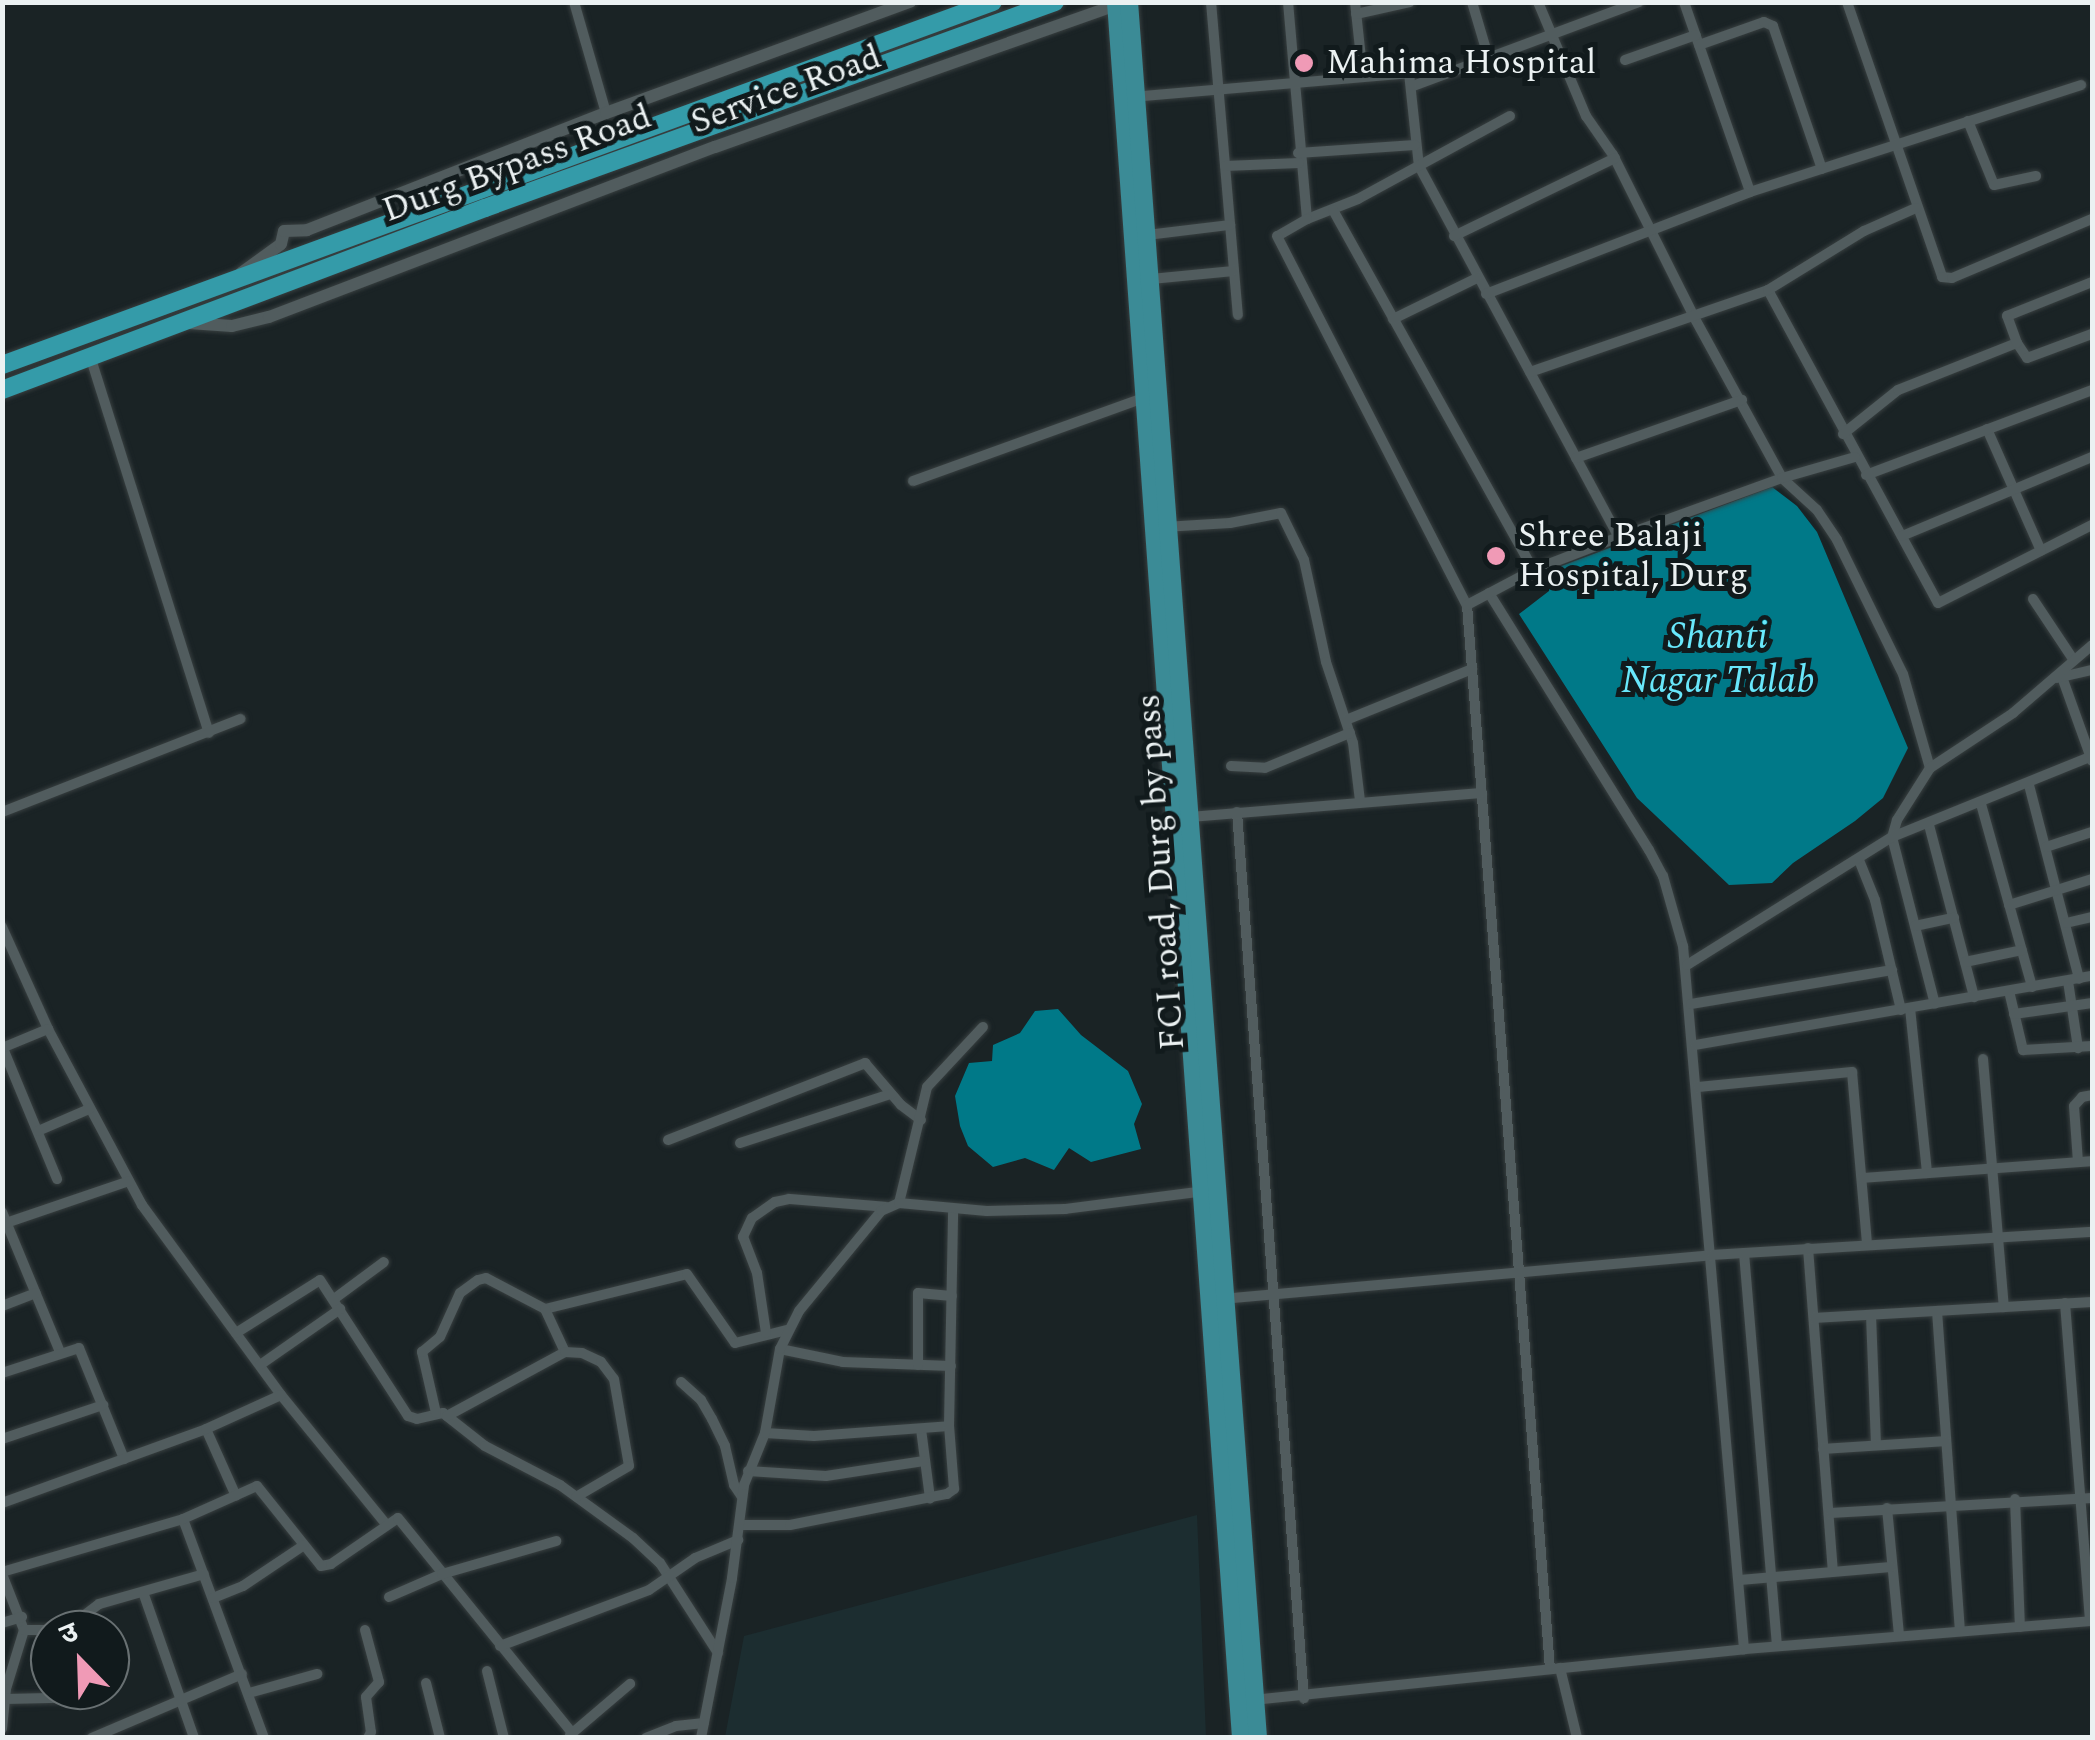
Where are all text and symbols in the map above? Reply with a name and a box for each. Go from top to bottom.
street label: Service Road [685,36,887,144]
place label: Mahima Hospital [1326,42,1596,84]
marker: Mahima Hospital [1291,50,1317,76]
street label: Durg Bypass Road [377,96,657,232]
place label: Shree Balaji Hospital, Durg [1518,515,1748,597]
marker: Shree Balaji Hospital, Durg [1483,543,1509,569]
water label: Shanti Nagar Talab [1621,615,1815,704]
street label: FCI road, Durg by pass [1128,692,1194,1052]
north arrow [30,1610,130,1710]
text: उ [53,1611,85,1657]

